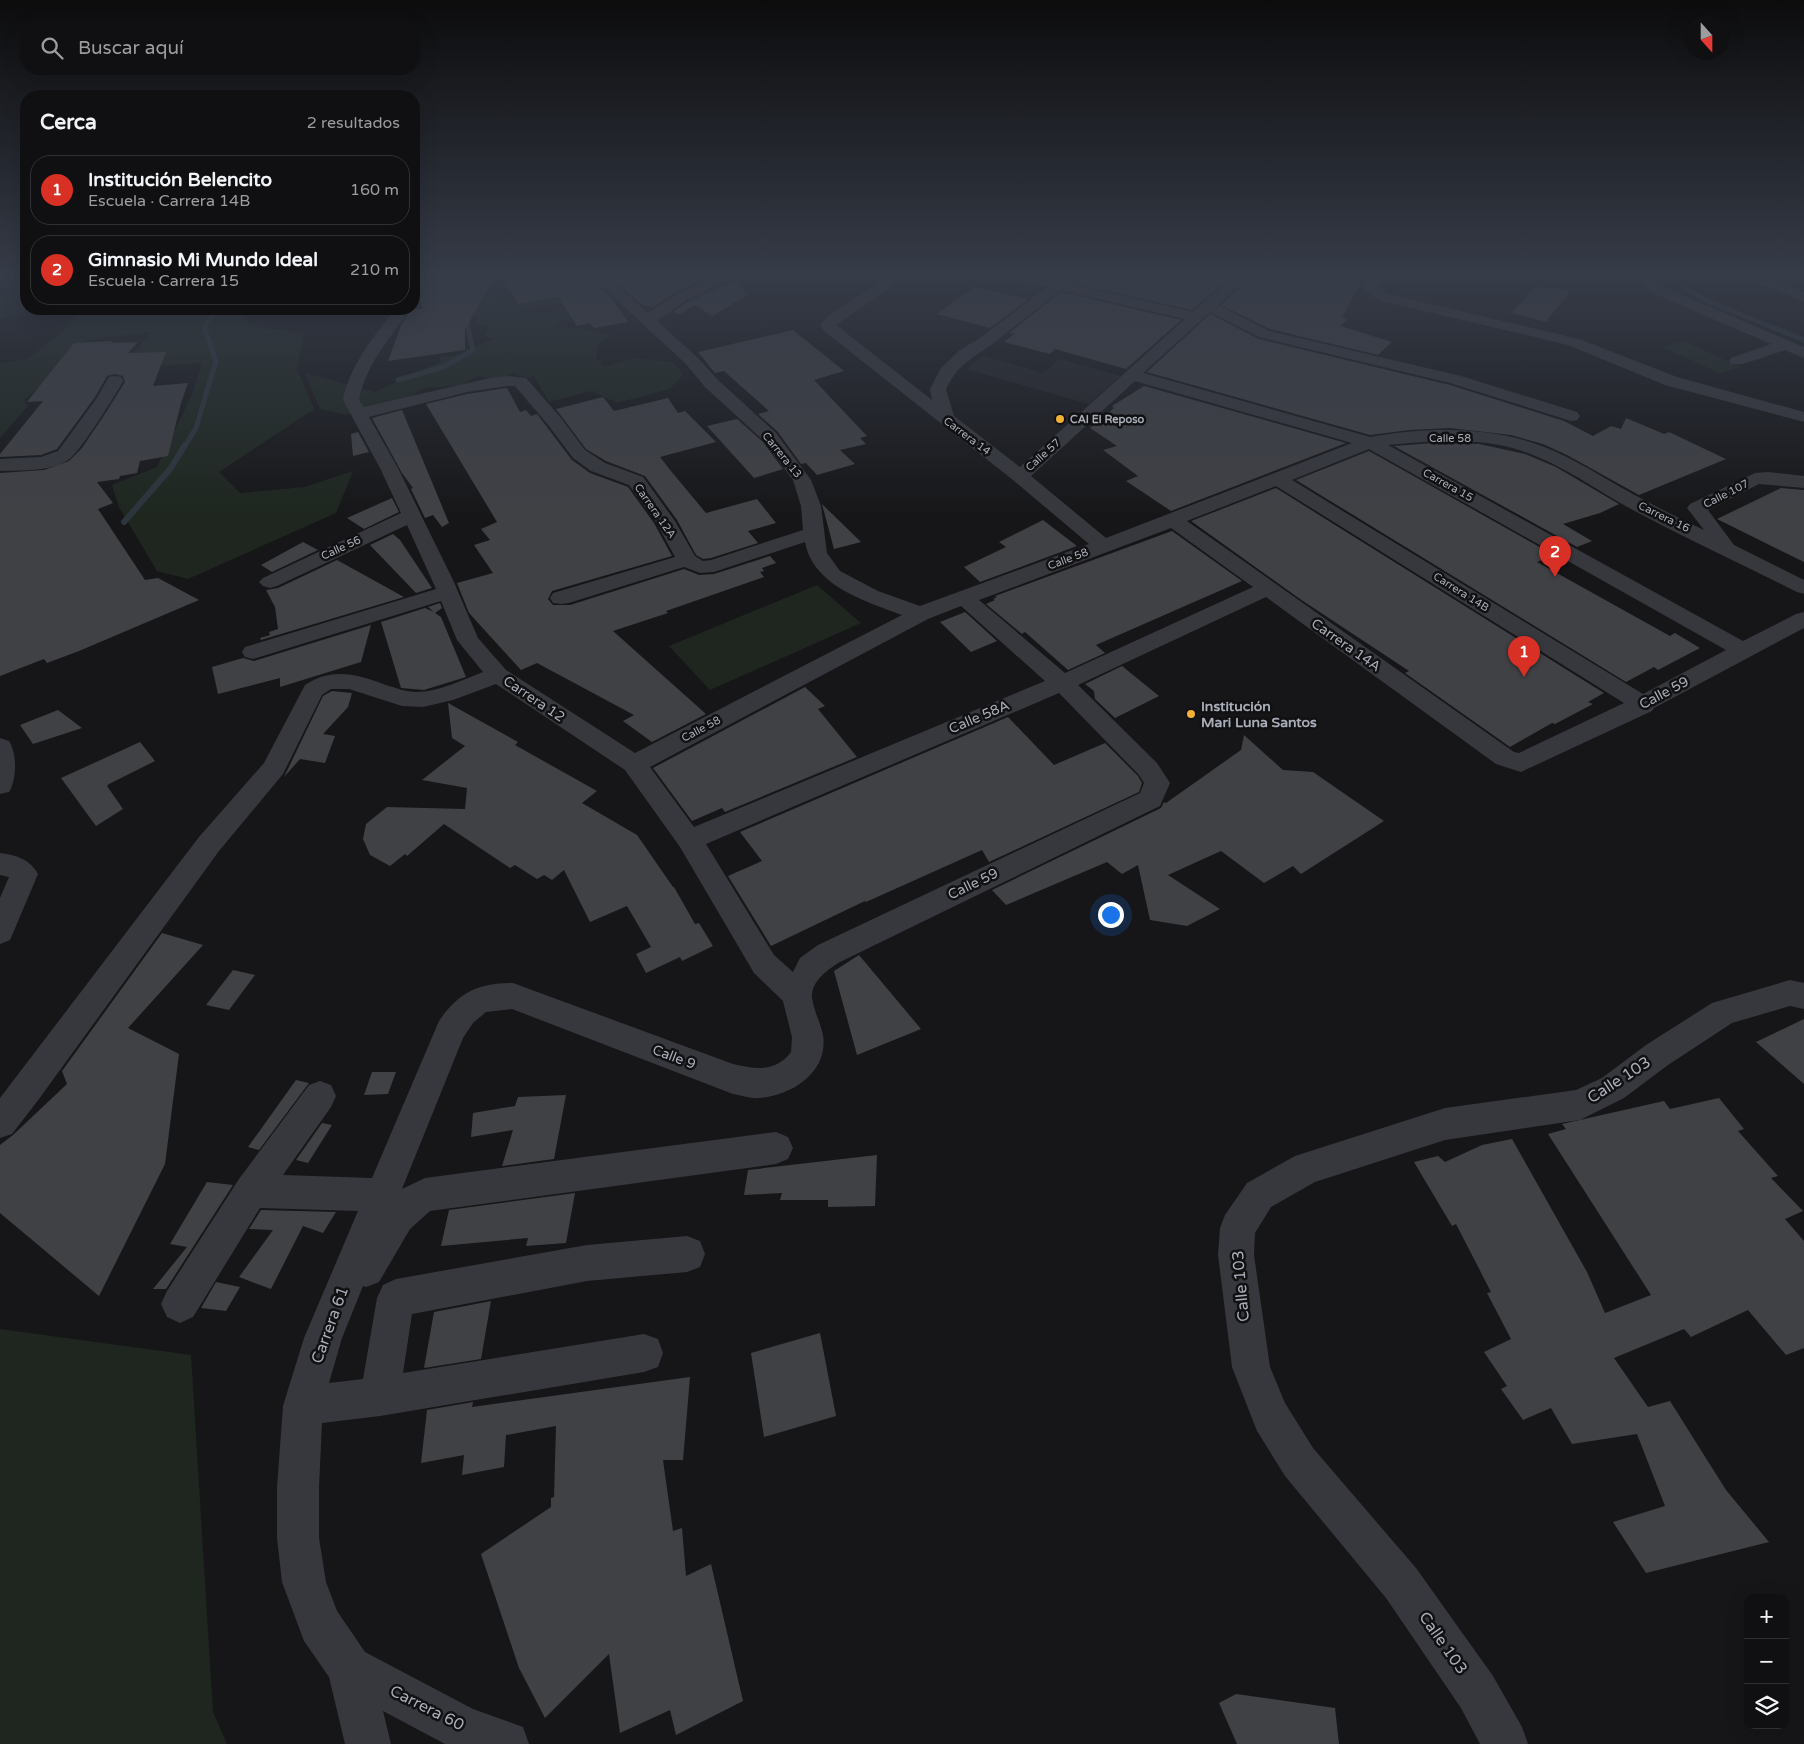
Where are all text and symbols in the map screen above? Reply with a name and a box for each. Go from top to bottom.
north arrow [1684,15,1729,60]
search box [20,20,420,75]
icon: search [38,34,66,62]
text: Buscar aquí [78,37,184,59]
text: Cerca [40,110,97,135]
text: 2 resultados [307,113,400,133]
text: Institución Belencito [88,169,272,191]
text: 1 [52,180,62,200]
text: 160 m [350,180,399,200]
text: Escuela · Carrera 14B [88,191,250,211]
text: Gimnasio Mi Mundo Ideal [88,249,318,271]
text: 2 [52,260,62,280]
text: 210 m [350,260,399,280]
text: Escuela · Carrera 15 [88,271,239,291]
marker: CAI El Reposo [1054,413,1066,425]
place label: CAI El Reposo [1070,413,1144,427]
street label: Carrera 14 [941,414,993,458]
street label: Carrera 13 [760,429,805,481]
street label: Calle 58 [1429,432,1471,445]
street label: Calle 57 [1023,436,1063,474]
street label: Carrera 15 [1421,466,1475,504]
street label: Calle 107 [1701,477,1751,511]
street label: Carrera 12A [631,481,679,541]
street label: Carrera 16 [1636,499,1692,535]
street label: Calle 56 [319,533,363,563]
pin: 2 [1539,536,1571,577]
street label: Calle 58 [1046,545,1090,573]
street label: Carrera 14B [1431,570,1491,614]
street label: Carrera 14A [1308,615,1384,675]
pin: 1 [1508,636,1540,677]
street label: Carrera 12 [500,672,568,726]
street label: Calle 59 [1636,673,1692,713]
street label: Calle 58A [946,697,1012,737]
place label: Institución Mari Luna Santos [1201,698,1317,731]
marker: Institución Mari Luna Santos [1185,708,1197,720]
street label: Calle 58 [679,713,723,745]
street label: Calle 59 [945,865,1001,903]
your location [1098,902,1124,928]
street label: Calle 9 [650,1041,698,1073]
street label: Calle 103 [1584,1052,1654,1108]
street label: Calle 103 [1228,1250,1254,1322]
street label: Carrera 61 [307,1284,353,1366]
map controls [1744,1594,1789,1729]
button: + [1744,1594,1789,1639]
street label: Calle 103 [1414,1608,1472,1678]
button: − [1744,1639,1789,1684]
street label: Carrera 60 [387,1681,467,1735]
button: layers [1744,1684,1789,1729]

